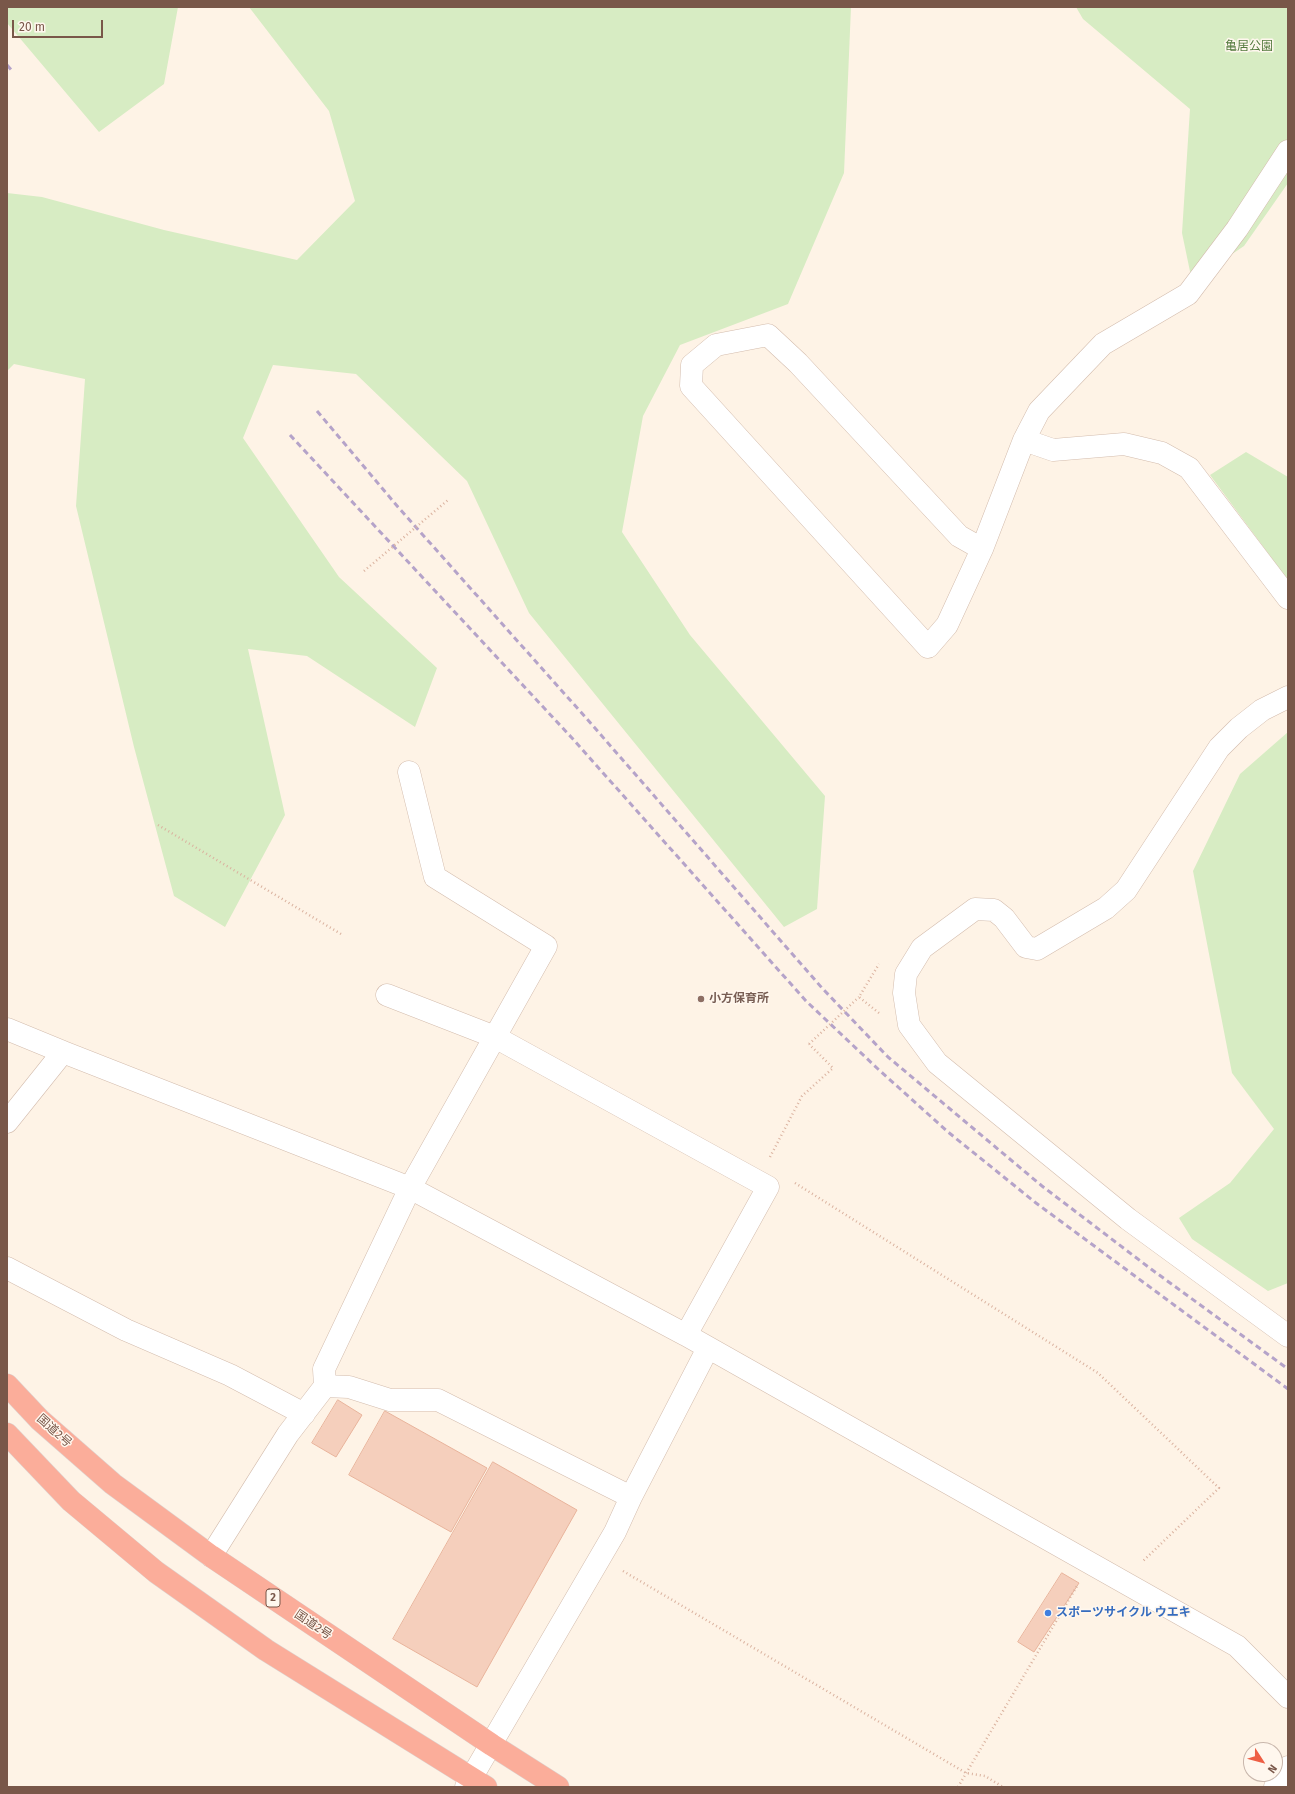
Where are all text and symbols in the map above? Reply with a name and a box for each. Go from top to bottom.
scale bar [14,12,105,38]
text: 20 m [19,20,45,34]
park label: 亀居公園 [1225,40,1273,54]
place label: 小方保育所 [709,992,769,1006]
marker: 小方保育所 [696,994,706,1004]
street label: 国道2号 [34,1412,74,1450]
road number: 2 [266,1589,280,1607]
place label: スポーツサイクル ウエキ [1056,1606,1191,1620]
street label: 国道2号 [292,1607,334,1643]
marker: スポーツサイクル ウエキ [1043,1608,1053,1618]
north arrow [1243,1742,1283,1782]
text: N [1265,1762,1280,1776]

